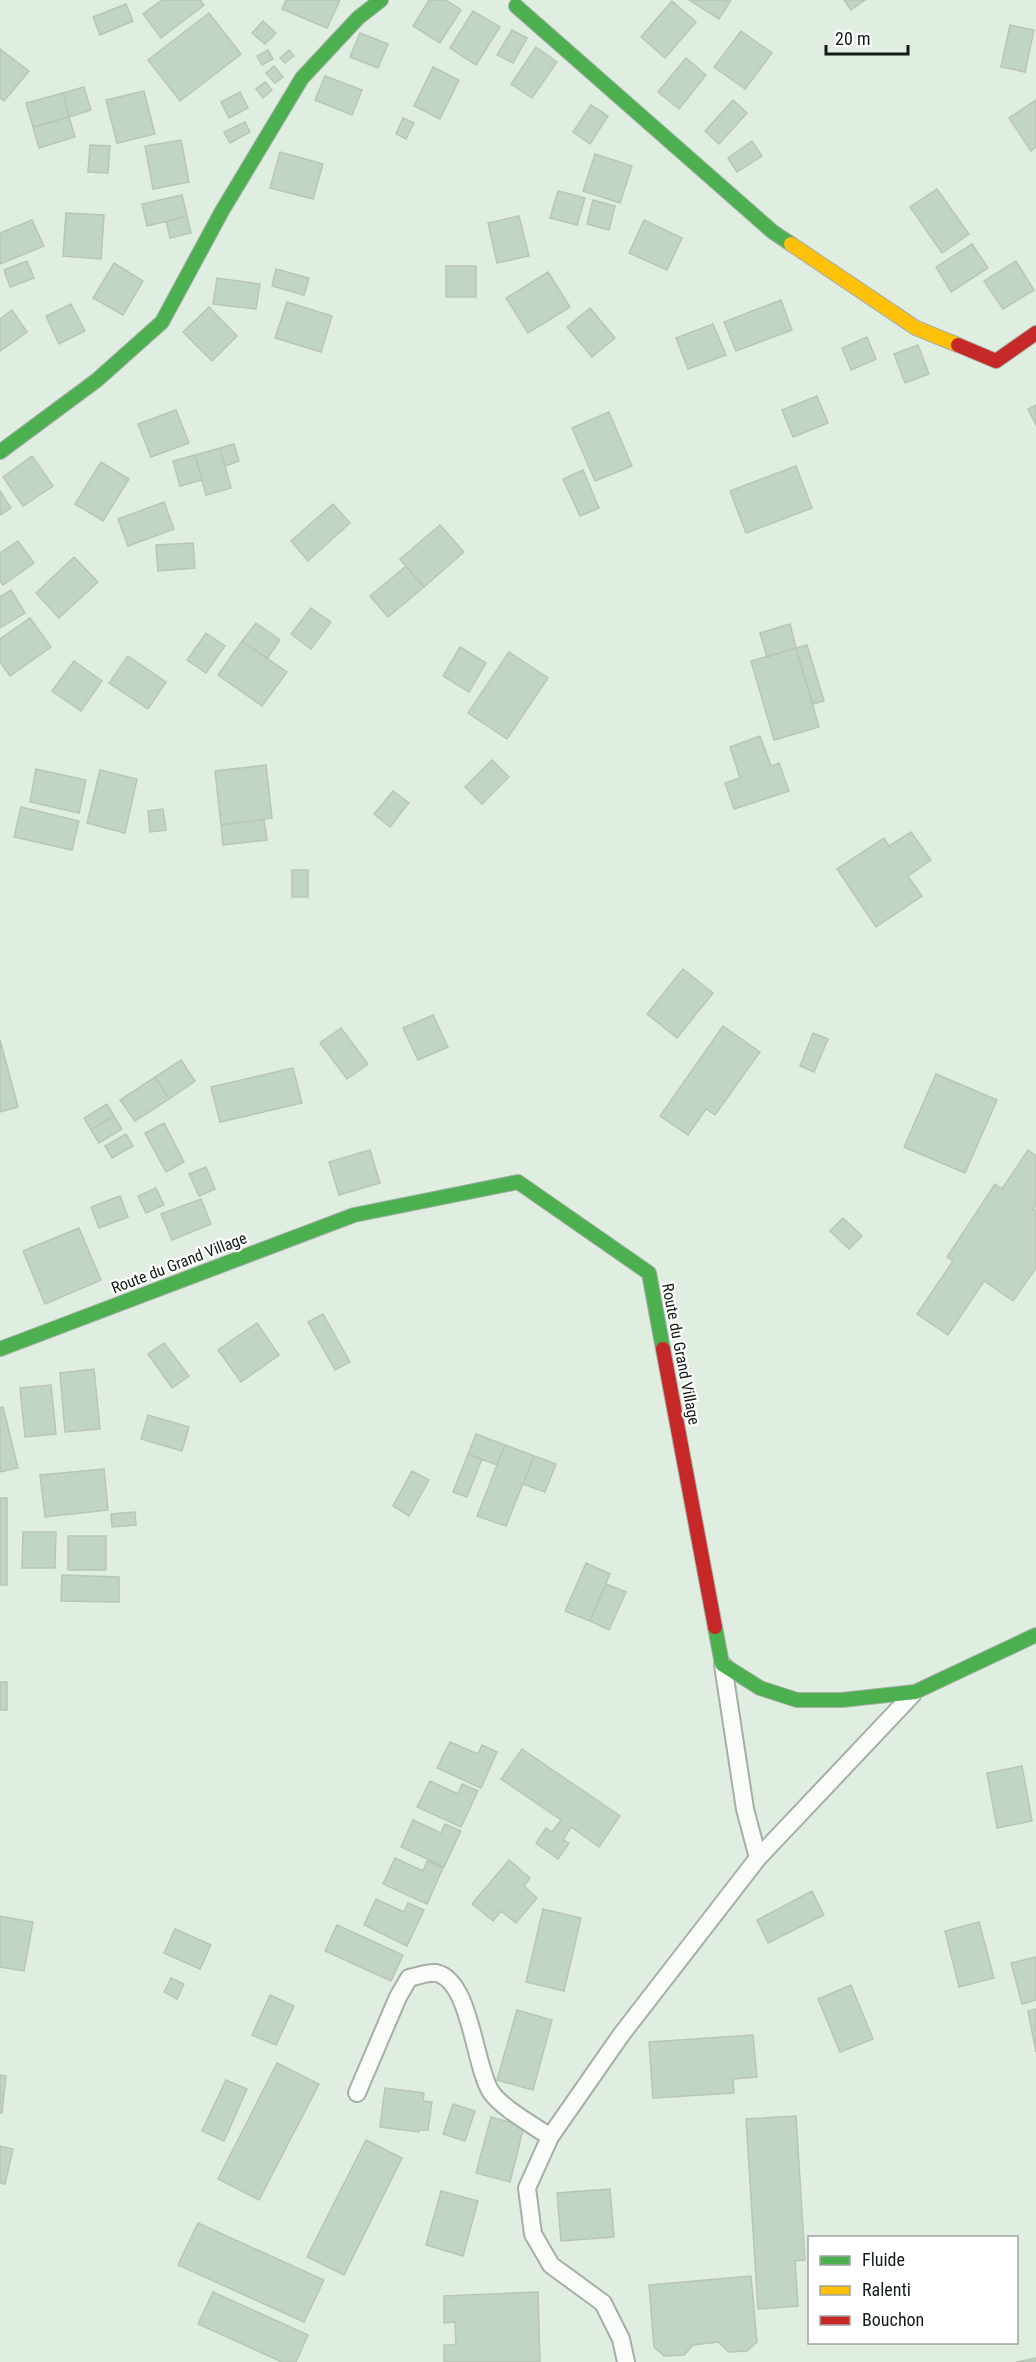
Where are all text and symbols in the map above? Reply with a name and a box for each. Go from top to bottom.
scale bar [826,18,908,56]
text: 20 m [835,28,870,49]
street label: Route du Grand Village [109,1228,249,1298]
street label: Route du Grand Village [658,1282,704,1426]
legend [808,2236,1018,2344]
text: Fluide [862,2249,905,2270]
text: Ralenti [862,2279,911,2300]
text: Bouchon [862,2309,924,2330]

